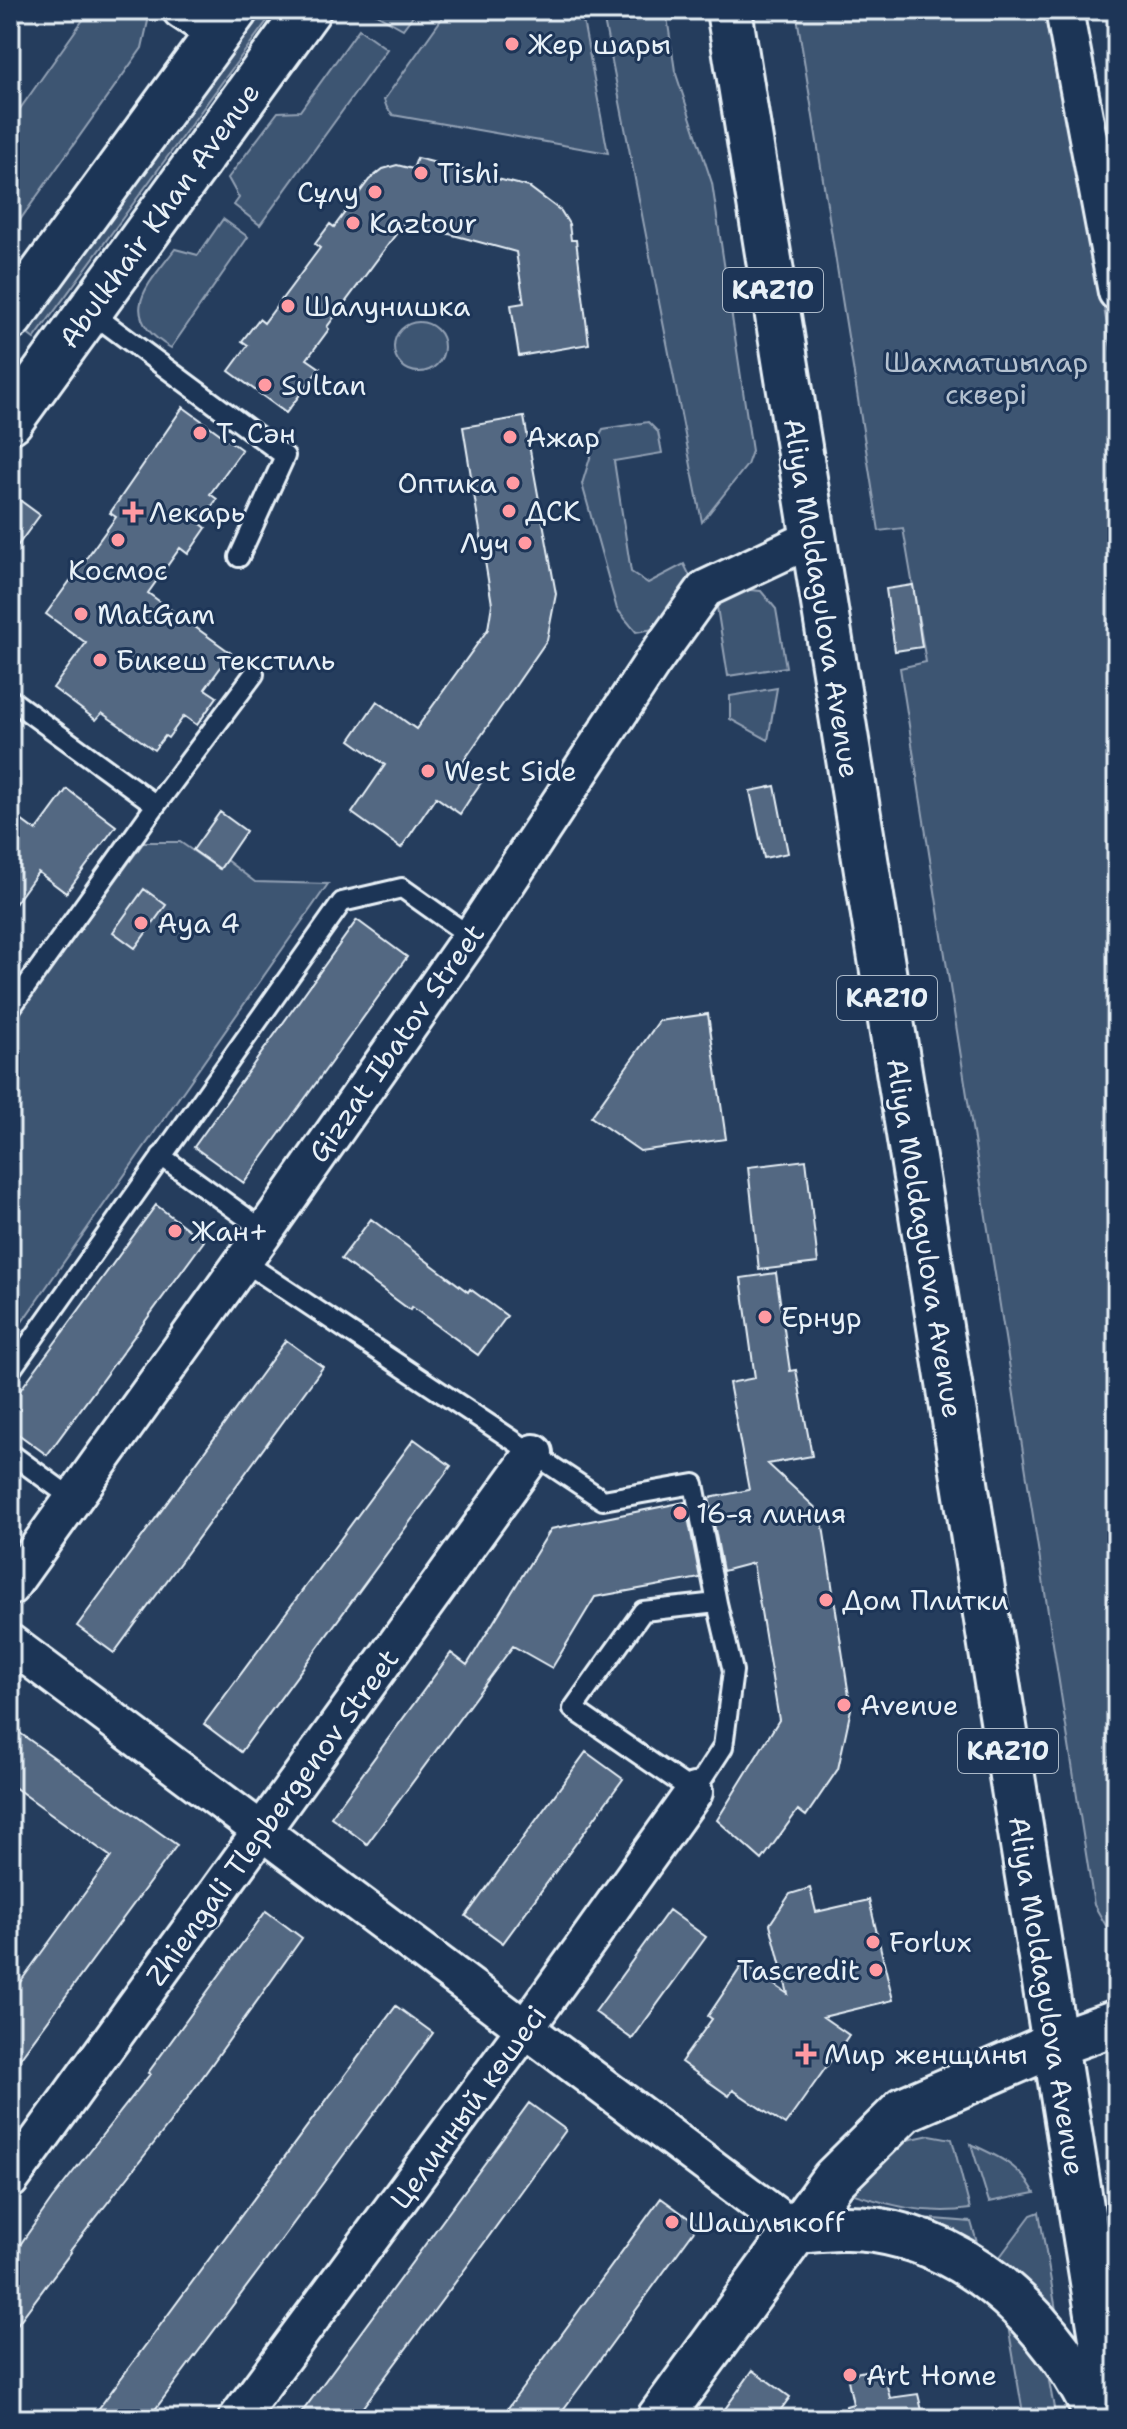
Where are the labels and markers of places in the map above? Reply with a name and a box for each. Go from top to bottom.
place label: Жер шары [528,25,671,63]
marker: Жер шары [503,35,521,53]
place label: Tishi [437,154,500,192]
marker: Tishi [412,164,430,182]
place label: Сұлу [297,173,359,211]
marker: Сұлу [366,183,384,201]
place label: Kaztour [369,204,477,242]
marker: Kaztour [344,214,362,232]
place label: Шалунишка [304,287,470,325]
marker: Шалунишка [279,297,297,315]
place label: Sultan [281,366,367,404]
marker: Sultan [256,376,274,394]
place label: Т. Сән [216,414,296,452]
place label: Ажар [526,418,600,456]
marker: Т. Сән [191,424,209,442]
marker: Ажар [501,428,519,446]
place label: Оптика [397,464,497,502]
marker: Оптика [504,474,522,492]
place label: ДСК [525,492,581,530]
place label: Лекарь [149,493,245,531]
marker: ДСК [500,502,518,520]
marker: Лекарь [124,503,142,521]
place label: Луч [460,524,509,562]
marker: Космос [109,531,127,549]
marker: Луч [516,534,534,552]
place label: Космос [68,551,168,589]
place label: MatGam [97,595,215,633]
marker: MatGam [72,605,90,623]
place label: Бикеш текстиль [116,641,335,679]
marker: Бикеш текстиль [91,651,109,669]
place label: West Side [444,752,577,790]
marker: West Side [419,762,437,780]
place label: Aya 4 [157,904,240,942]
marker: Aya 4 [132,914,150,932]
place label: Жан+ [191,1212,269,1250]
marker: Жан+ [166,1222,184,1240]
place label: Ернур [781,1298,862,1336]
marker: Ернур [756,1308,774,1326]
place label: 16-я линия [696,1494,846,1532]
marker: 16-я линия [671,1504,689,1522]
place label: Дом Плитки [842,1581,1009,1619]
marker: Дом Плитки [817,1591,835,1609]
place label: Avenue [860,1686,959,1724]
marker: Avenue [835,1696,853,1714]
place label: Forlux [889,1923,972,1961]
marker: Forlux [864,1933,882,1951]
place label: Tascredit [737,1951,860,1989]
marker: Tascredit [867,1961,885,1979]
place label: Мир женщины [824,2035,1028,2073]
marker: Мир женщины [795,2043,817,2065]
place label: Шашлыкoff [688,2203,846,2241]
marker: Шашлыкoff [663,2213,681,2231]
place label: Art Home [866,2356,997,2394]
marker: Art Home [841,2366,859,2384]

